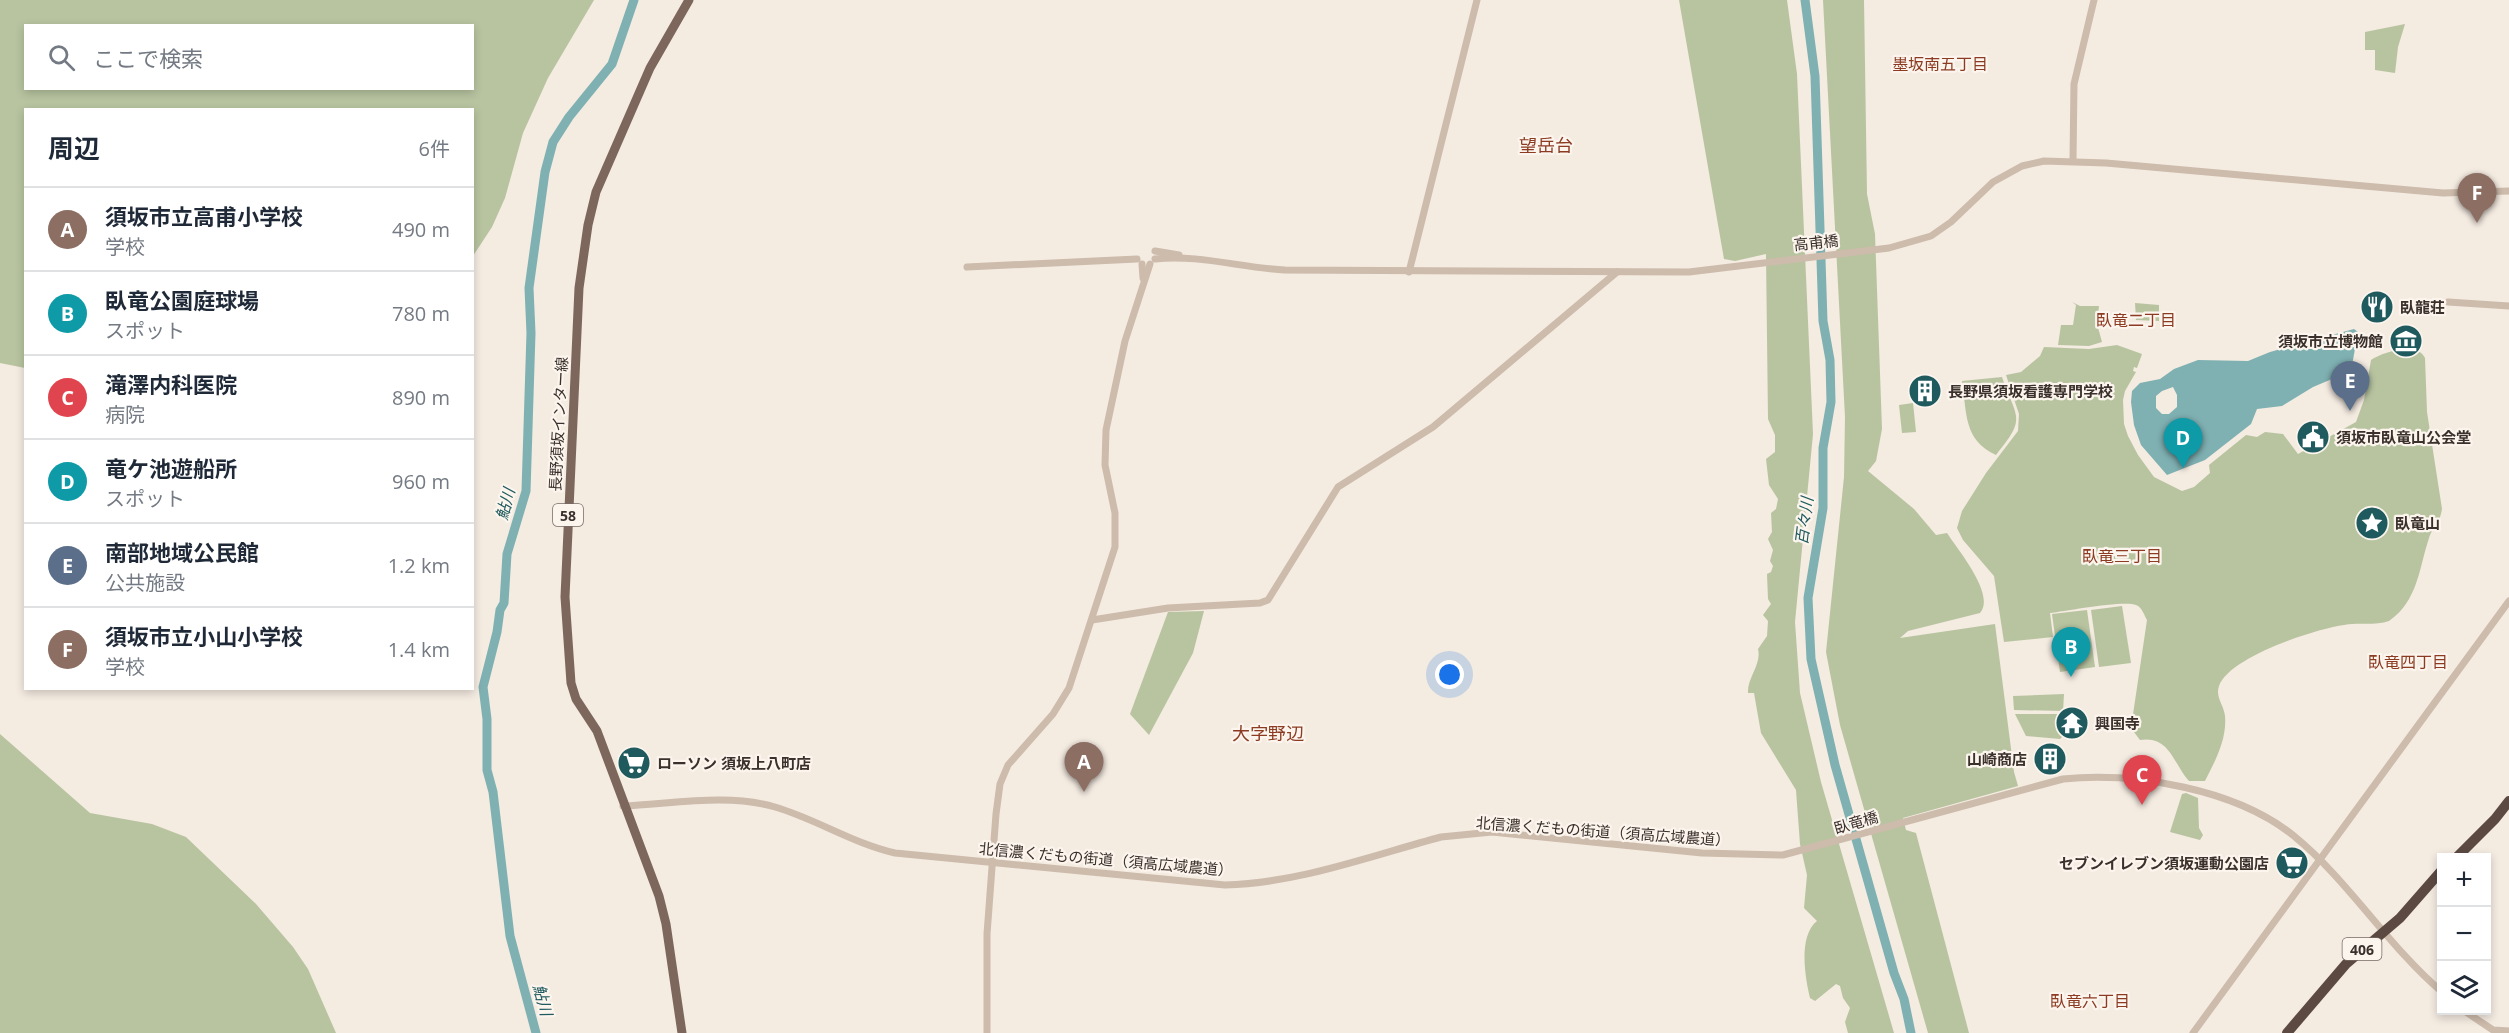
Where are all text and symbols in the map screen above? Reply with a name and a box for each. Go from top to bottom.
search box [24,24,474,90]
icon: search [45,41,78,74]
text: ここで検索 [93,43,203,73]
district label: 墨坂南五丁目 [1892,53,1988,75]
text: 周辺 [48,130,100,166]
district label: 望岳台 [1519,133,1573,157]
text: 6件 [419,135,450,162]
pin: F [2458,174,2496,223]
text: 須坂市立高甫小学校 [105,201,303,231]
text: A [61,216,74,243]
text: 490 m [392,216,450,243]
street label: 高甫橋 [1793,230,1839,254]
text: 学校 [105,233,145,260]
text: 臥竜公園庭球場 [105,285,259,315]
restaurant icon: 臥龍荘 [2359,289,2395,325]
place label: 臥龍荘 [2400,297,2445,317]
text: B [61,300,74,327]
text: 780 m [392,300,450,327]
district label: 臥竜二丁目 [2096,309,2176,331]
text: スポット [105,317,185,344]
museum icon: 須坂市立博物館 [2388,323,2424,359]
place label: 須坂市立博物館 [2278,331,2383,351]
street label: 長野須坂インター線 [544,356,572,492]
pin: E [2330,362,2370,411]
text: 滝澤内科医院 [105,369,237,399]
building icon: 長野県須坂看護専門学校 [1907,373,1943,409]
place label: 長野県須坂看護専門学校 [1948,381,2113,401]
text: C [61,384,74,411]
text: 890 m [392,384,450,411]
text: 病院 [105,401,145,428]
pin: D [2164,418,2202,468]
public building icon: 須坂市臥竜山公会堂 [2295,419,2331,455]
place label: 須坂市臥竜山公会堂 [2336,427,2471,447]
text: 竜ケ池遊船所 [105,453,237,483]
text: D [60,468,75,495]
text: 960 m [392,468,450,495]
water label: 鮎川 [490,484,520,522]
text: スポット [105,485,185,512]
water label: 百々川 [1790,494,1818,546]
road number: 58 [553,504,583,526]
place icon: 臥竜山 [2354,505,2390,541]
place label: 臥竜山 [2395,513,2440,533]
text: 南部地域公民館 [105,537,259,567]
district label: 臥竜三丁目 [2082,545,2162,567]
text: E [62,552,73,579]
text: 1.2 km [388,552,450,579]
text: 公共施設 [105,569,185,596]
text: 須坂市立小山小学校 [105,621,303,651]
pin: B [2052,628,2090,677]
text: F [62,636,73,663]
text: 1.4 km [388,636,450,663]
district label: 臥竜四丁目 [2368,651,2448,673]
text: 学校 [105,653,145,680]
your location [1435,660,1464,689]
temple icon: 興国寺 [2054,705,2090,741]
place label: 興国寺 [2095,713,2140,733]
district label: 大字野辺 [1232,721,1304,745]
building icon: 山崎商店 [2032,741,2068,777]
pin: A [1064,742,1104,792]
supermarket icon: ローソン 須坂上八町店 [616,745,652,781]
place label: 山崎商店 [1967,749,2027,769]
place label: ローソン 須坂上八町店 [657,753,811,773]
pin: C [2122,756,2162,805]
street label: 臥竜橋 [1832,806,1880,838]
street label: 北信濃くだもの街道（須高広域農道） [1475,812,1731,850]
street label: 北信濃くだもの街道（須高広域農道） [978,838,1234,880]
supermarket icon: セブンイレブン須坂運動公園店 [2274,845,2310,881]
place label: セブンイレブン須坂運動公園店 [2059,853,2269,873]
map controls [2437,853,2491,1015]
button: + [2437,853,2491,907]
button: − [2437,907,2491,961]
road number: 406 [2342,938,2382,960]
button: layers [2437,961,2491,1015]
water label: 鮎川 [528,982,558,1020]
district label: 臥竜六丁目 [2050,990,2130,1012]

